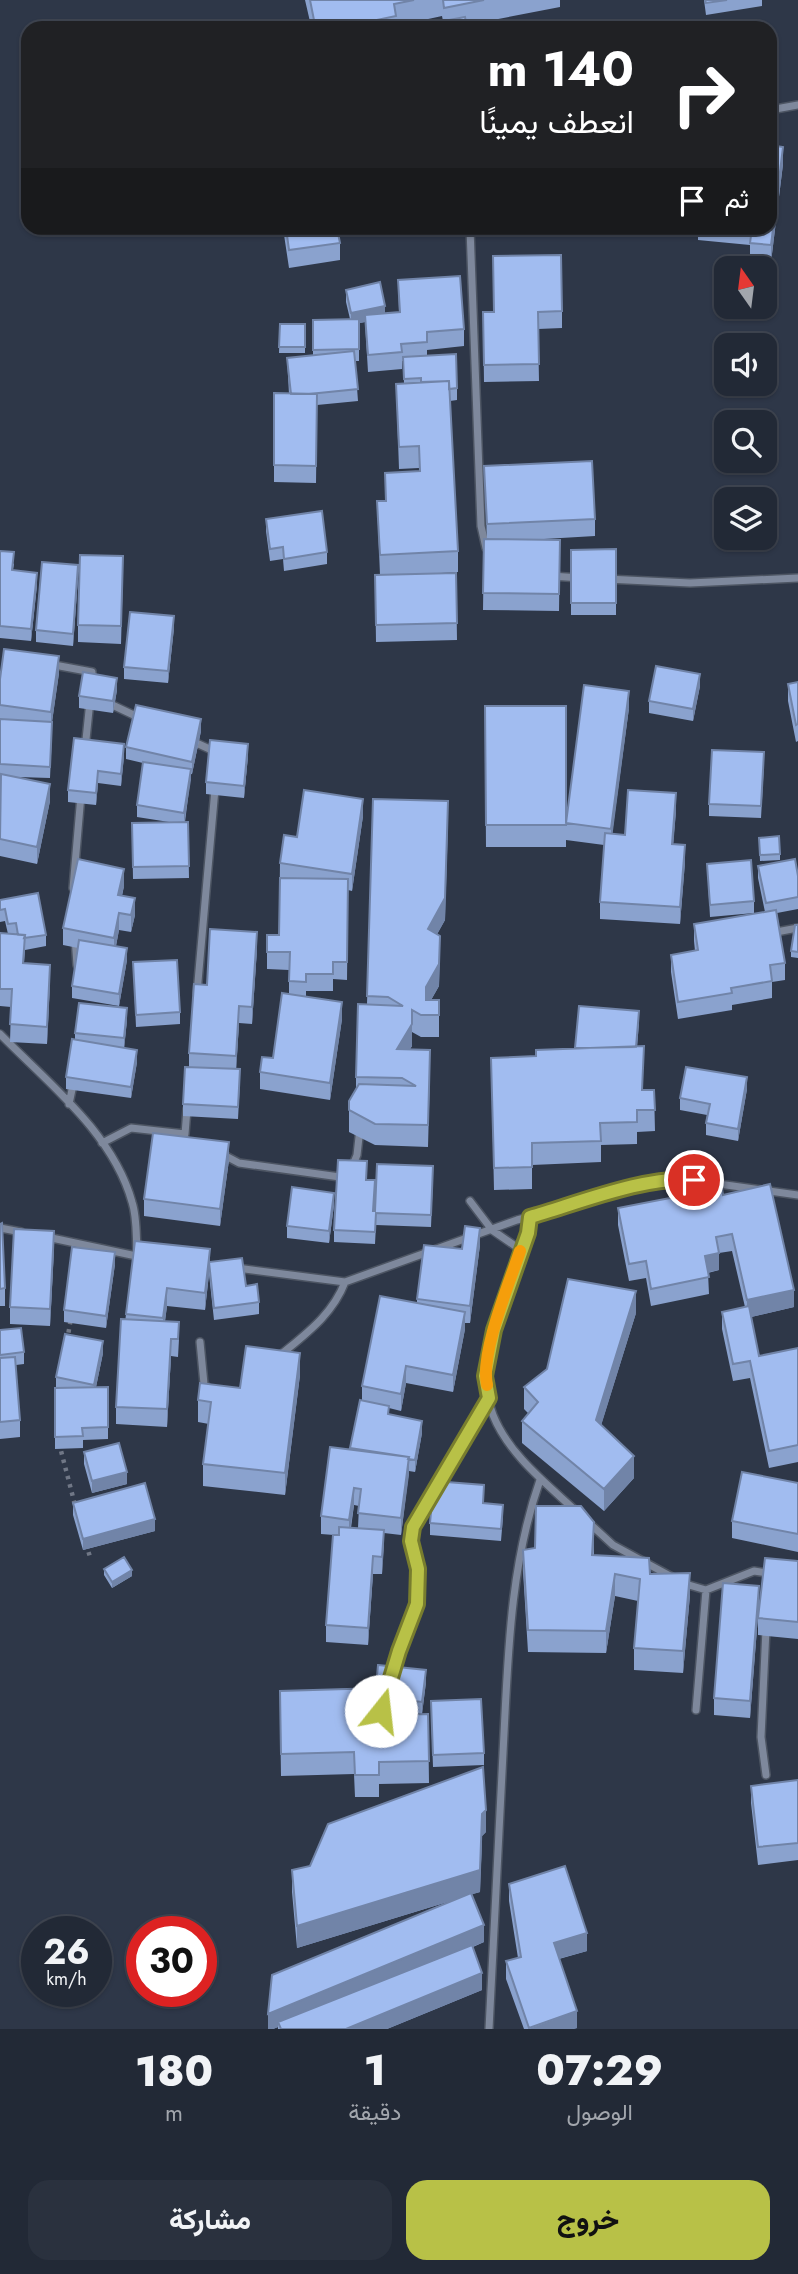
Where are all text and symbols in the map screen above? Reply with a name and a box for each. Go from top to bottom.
text: 140 m [488,34,634,104]
icon: right [658,49,749,140]
text: انعطف يمينًا [479,99,634,145]
text: ثم [725,180,749,218]
icon: arrive [673,182,711,220]
north arrow [714,256,777,318]
map controls [714,256,777,550]
button: sound [714,333,777,396]
button: search [714,410,777,473]
button: layers [714,487,777,550]
pin [664,1150,724,1210]
icon: arrive [675,1161,713,1199]
position arrow [344,1674,418,1748]
speed limit sign: 30 [126,1916,217,2007]
text: 26 [43,1927,90,1977]
text: km/h [46,1966,87,1992]
text: 1 [364,2040,386,2101]
text: 07:29 [536,2040,663,2101]
text: 180 [135,2041,213,2102]
text: دقيقة [348,2095,401,2129]
text: الوصول [566,2095,633,2129]
text: m [165,2096,183,2130]
button: مشاركة [28,2180,392,2260]
button: خروج [406,2180,770,2260]

